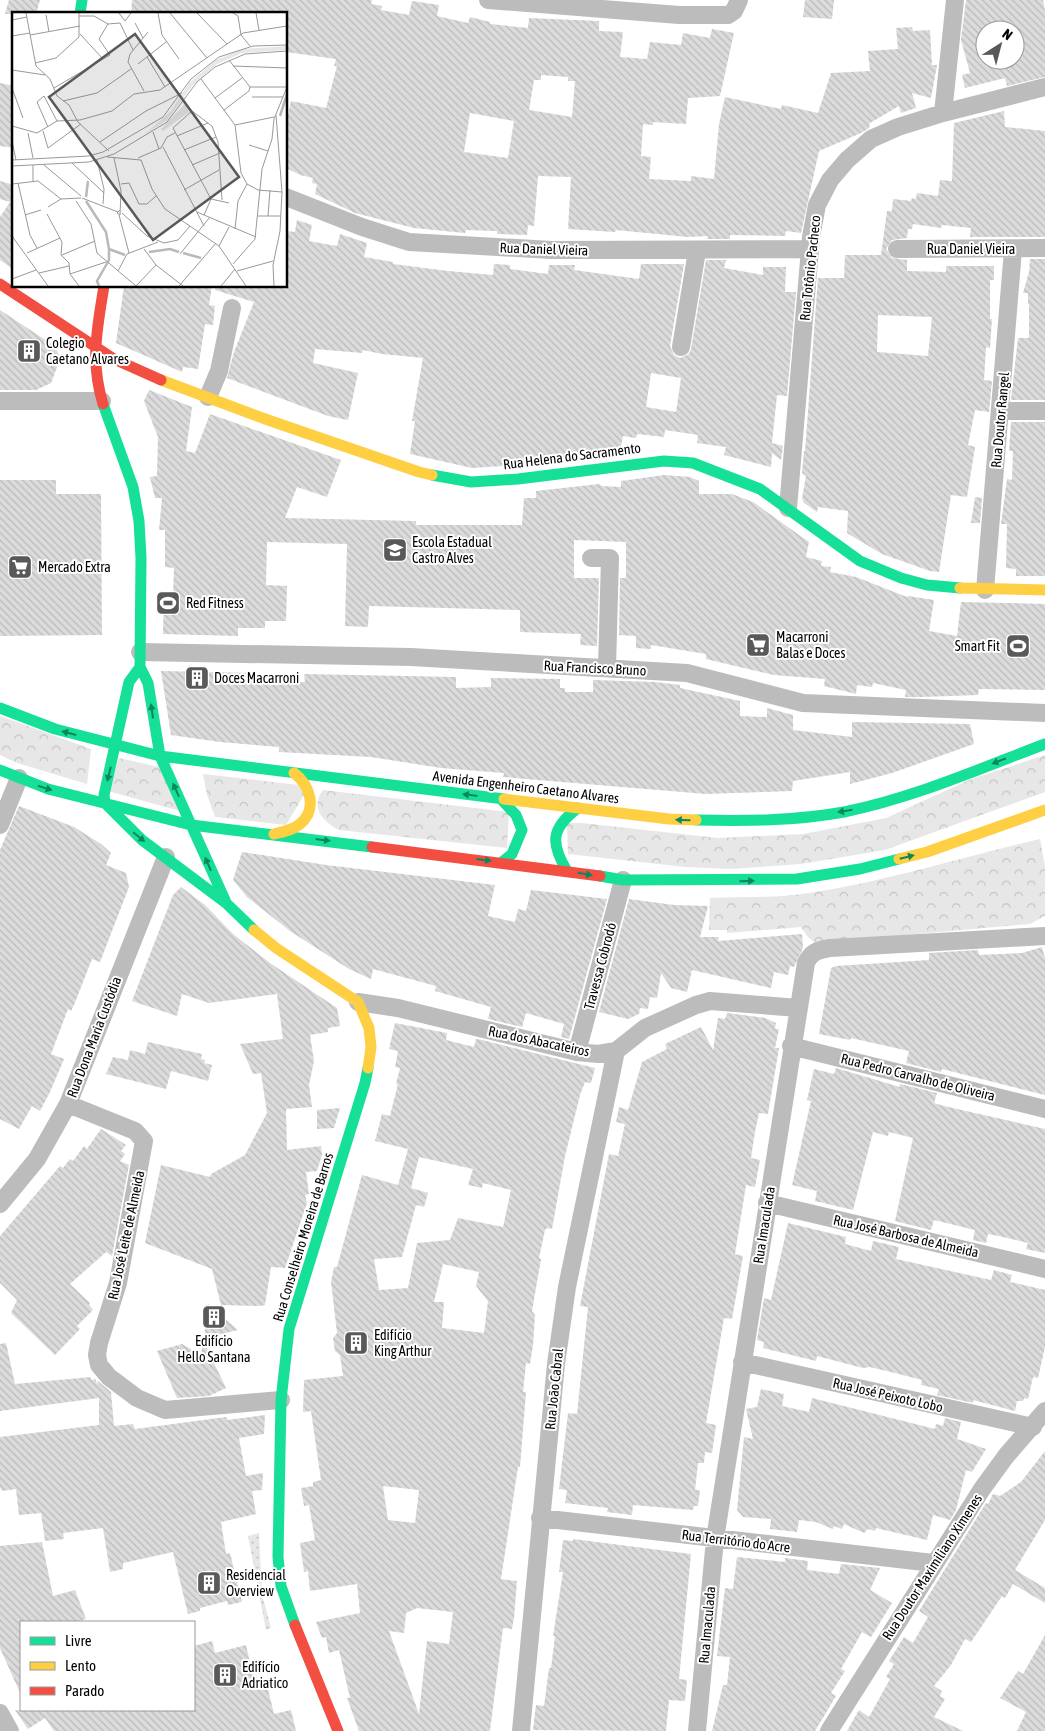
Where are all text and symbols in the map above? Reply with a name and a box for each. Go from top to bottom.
inset map [12,12,288,288]
north arrow [975,20,1025,70]
text: N [1000,26,1016,43]
street label: Rua Totônio Pacheco [796,214,824,322]
street label: Rua Daniel Vieira [499,239,589,259]
street label: Rua Daniel Vieira [927,241,1015,257]
place label: Colegio Caetano Alvares [46,335,129,367]
building icon: Colegio Caetano Alvares [16,338,42,364]
street label: Rua Doutor Rangel [988,371,1012,469]
street label: Rua Helena do Sacramento [502,440,642,472]
place label: Escola Estadual Castro Alves [412,534,492,566]
school or university icon: Escola Estadual Castro Alves [382,537,408,563]
supermarket icon: Mercado Extra [7,554,33,580]
place label: Mercado Extra [38,559,111,575]
sports icon: Red Fitness [155,590,181,616]
place label: Red Fitness [186,595,244,611]
place label: Macarroni Balas e Doces [776,629,845,661]
supermarket icon: Macarroni Balas e Doces [745,632,771,658]
sports icon: Smart Fit [1005,633,1031,659]
place label: Smart Fit [955,638,1000,654]
street label: Rua Francisco Bruno [543,657,647,679]
building icon: Doces Macarroni [184,665,210,691]
place label: Doces Macarroni [214,670,299,686]
one-way arrow [148,702,156,718]
one-way arrow [62,729,77,737]
one-way arrow [992,758,1007,765]
one-way arrow [105,767,113,782]
street label: Avenida Engenheiro Caetano Alvares [432,768,620,806]
one-way arrow [171,783,179,797]
one-way arrow [38,784,53,792]
one-way arrow [461,791,477,799]
one-way arrow [837,808,853,816]
one-way arrow [675,815,691,823]
one-way arrow [132,832,145,843]
one-way arrow [315,836,331,844]
one-way arrow [900,853,915,861]
one-way arrow [476,856,492,864]
one-way arrow [204,857,212,871]
one-way arrow [578,870,594,878]
one-way arrow [740,877,756,885]
street label: Travessa Cobrodó [581,921,619,1011]
street label: Rua Dona Maria Custódia [64,974,124,1100]
street label: Rua dos Abacateiros [487,1022,591,1060]
street label: Rua Pedro Carvalho de Oliveira [839,1050,997,1104]
street label: Rua Conselheiro Moreira de Barros [270,1151,336,1323]
street label: Rua José Leite de Almeida [104,1169,148,1301]
street label: Rua Imaculada [750,1185,778,1265]
street label: Rua José Barbosa de Almeida [832,1211,980,1261]
building icon: Edifício Hello Santana [201,1304,227,1330]
place label: Edifício King Arthur [374,1327,432,1359]
building icon: Edifício King Arthur [343,1330,369,1356]
place label: Edifício Hello Santana [177,1333,251,1365]
street label: Rua João Cabral [542,1347,566,1431]
street label: Rua José Peixoto Lobo [831,1375,945,1415]
street label: Rua Doutor Maximiliano Ximenes [879,1491,985,1643]
street label: Rua Território do Acre [681,1526,791,1556]
place label: Residencial Overview [226,1567,286,1599]
building icon: Residencial Overview [196,1570,222,1596]
street label: Rua Imaculada [696,1586,718,1664]
legend [20,1621,195,1711]
text: Livre [65,1632,92,1649]
text: Lento [65,1657,96,1674]
place label: Edifício Adriatico [242,1659,288,1691]
building icon: Edifício Adriatico [212,1662,238,1688]
text: Parado [65,1682,104,1699]

